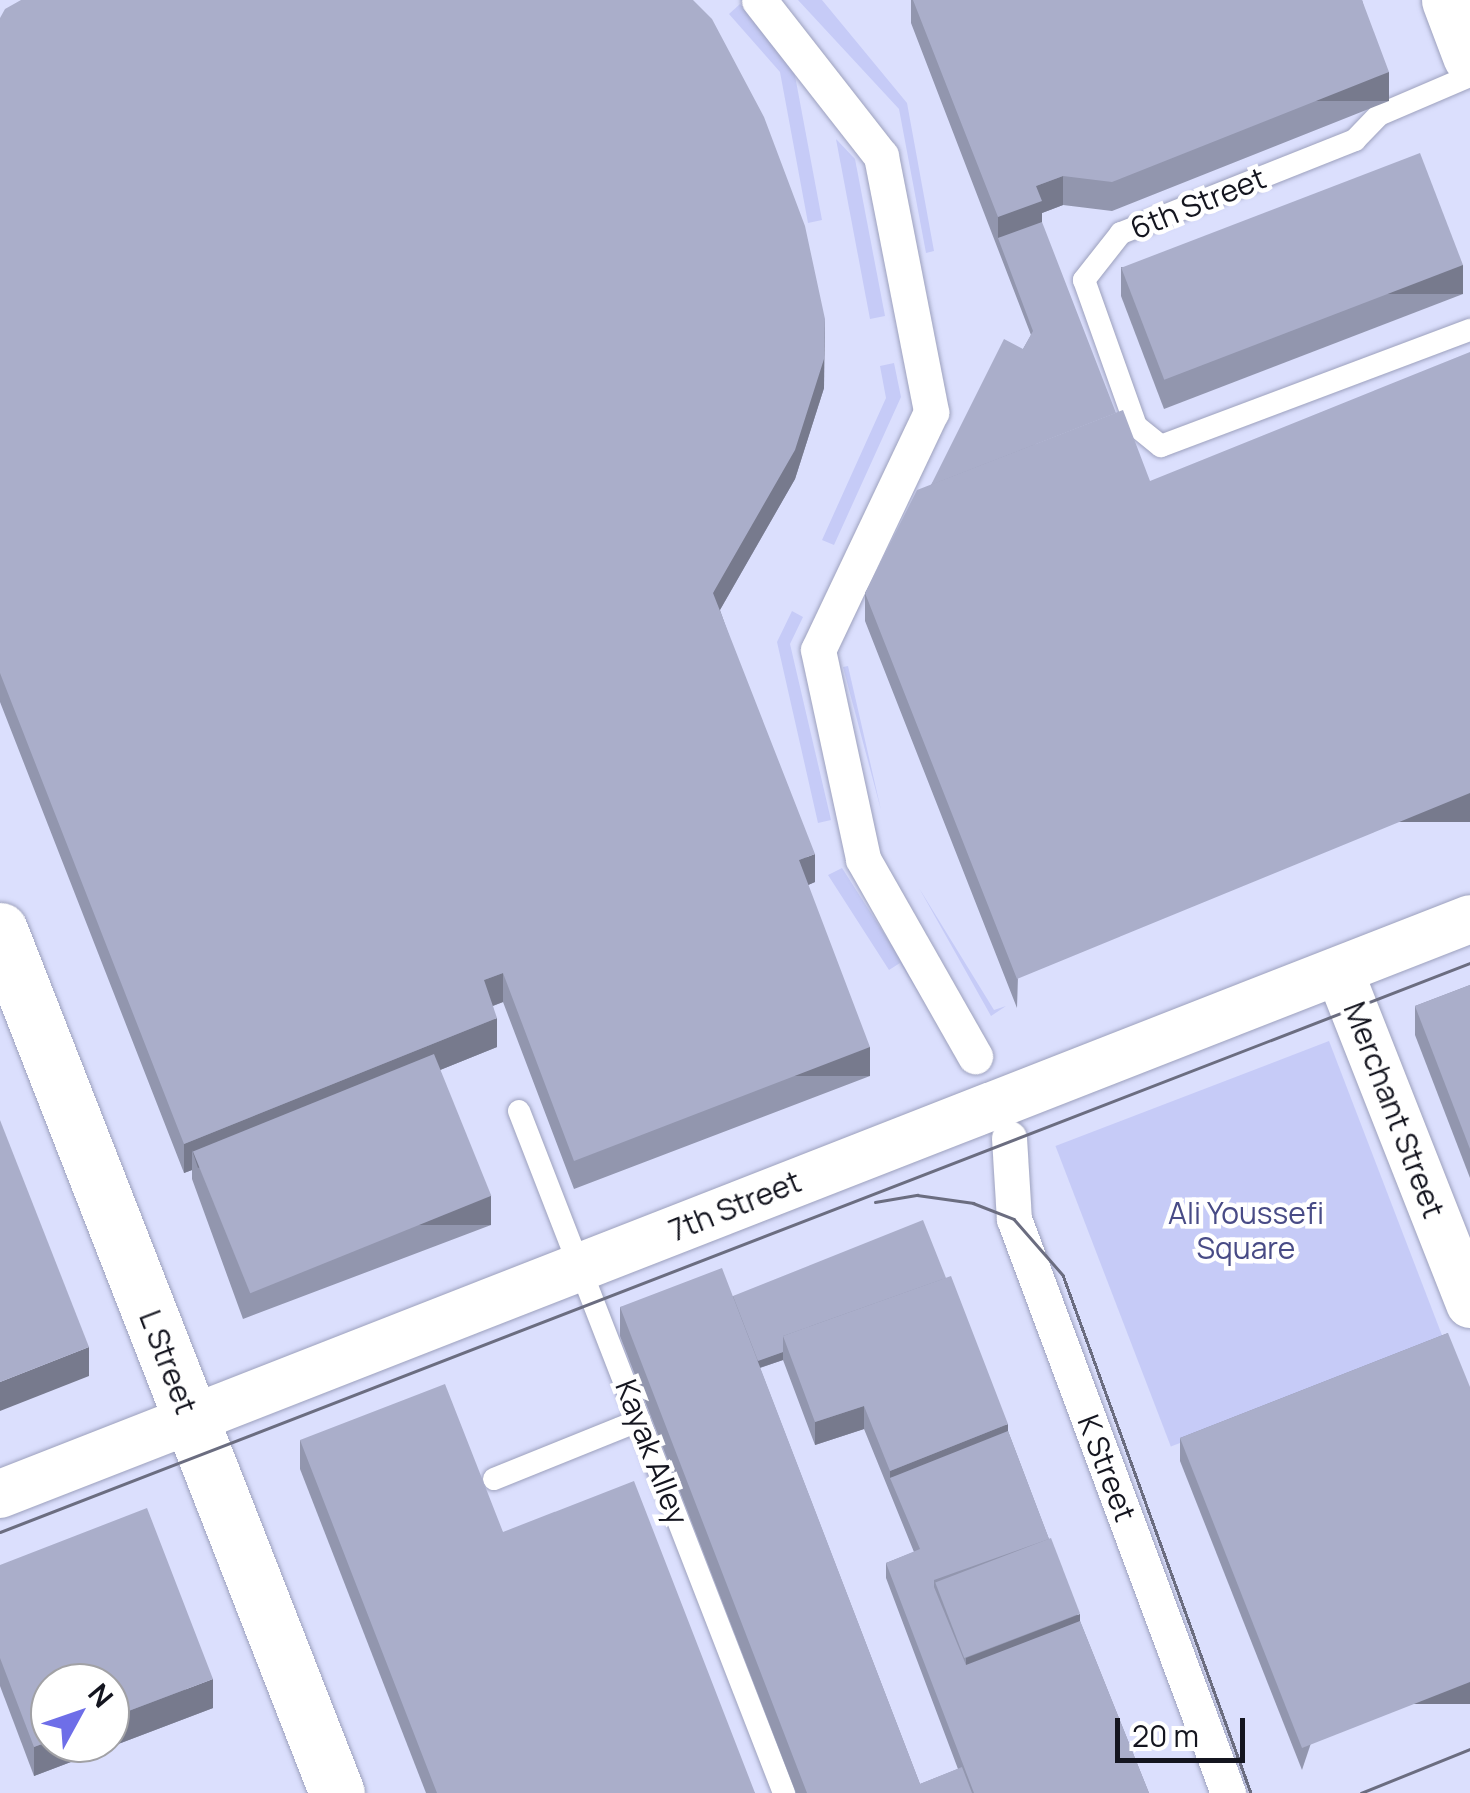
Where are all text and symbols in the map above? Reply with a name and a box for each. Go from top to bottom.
street label: 6th Street [1125,160,1271,246]
street label: Merchant Street [1336,997,1452,1223]
street label: 7th Street [664,1163,806,1249]
park label: Ali Youssefi Square [1168,1195,1324,1266]
street label: L Street [132,1304,204,1420]
street label: Kayak Alley [608,1374,696,1530]
street label: K Street [1070,1409,1144,1527]
north arrow [30,1663,130,1763]
text: N [80,1675,122,1715]
scale bar [1120,1698,1250,1760]
text: 20 m [1132,1715,1199,1756]

